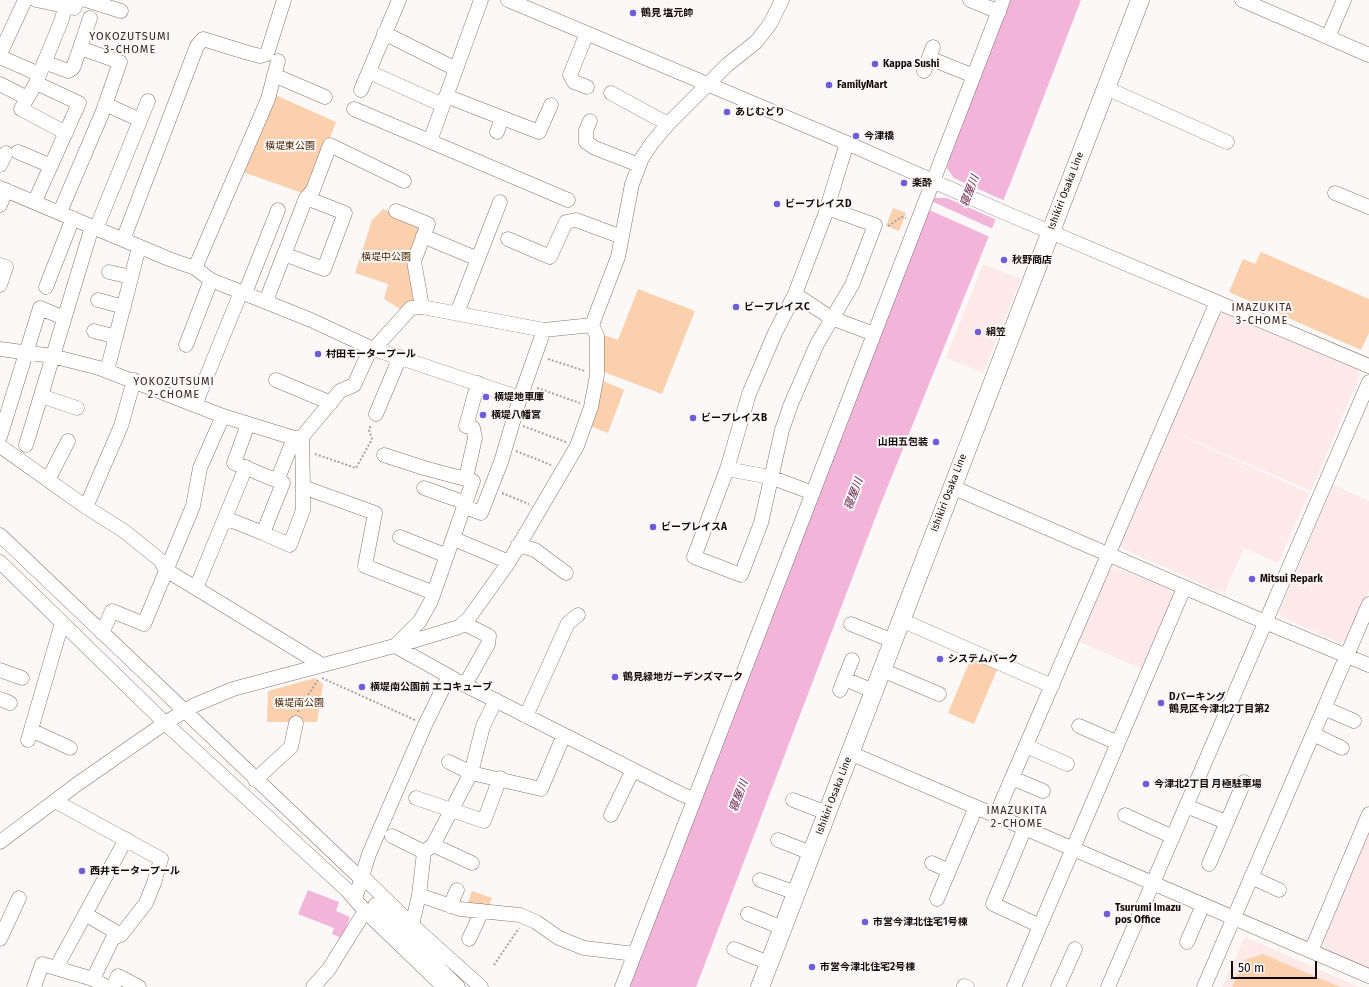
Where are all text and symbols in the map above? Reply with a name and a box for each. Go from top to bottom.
place label: 鶴見 塩元帥 [641,7,693,19]
marker: 鶴見 塩元帥 [628,8,638,18]
district label: YOKOZUTSUMI 3-CHOME [89,30,171,56]
place label: Kappa Sushi [883,58,939,70]
marker: Kappa Sushi [870,59,880,69]
place label: FamilyMart [837,79,887,91]
marker: FamilyMart [824,80,834,90]
place label: あじむどり [735,106,785,118]
marker: あじむどり [722,107,732,117]
place label: 今津橋 [864,130,894,142]
marker: 今津橋 [851,131,861,141]
park label: 横堤東公園 [265,140,315,152]
street label: Ishikiri Osaka Line [1046,150,1086,232]
water label: 寝屋川 [958,173,982,209]
place label: 楽酔 [912,177,932,189]
marker: 楽酔 [899,178,909,188]
place label: ビープレイスD [785,198,852,210]
marker: ビープレイスD [772,199,782,209]
park label: 横堤中公園 [361,251,411,263]
place label: 秋野商店 [1012,254,1052,266]
marker: 秋野商店 [999,255,1009,265]
place label: ビープレイスC [744,301,810,313]
district label: IMAZUKITA 3-CHOME [1231,301,1293,327]
marker: ビープレイスC [731,302,741,312]
place label: 絹笠 [986,326,1006,338]
marker: 絹笠 [973,327,983,337]
place label: 村田モータープール [326,348,416,360]
marker: 村田モータープール [313,349,323,359]
district label: YOKOZUTSUMI 2-CHOME [133,375,215,401]
place label: 横堤地車庫 [494,391,544,403]
marker: 横堤地車庫 [481,392,491,402]
place label: 横堤八幡宮 [491,409,541,421]
marker: 横堤八幡宮 [478,410,488,420]
place label: ビープレイスB [701,412,767,424]
marker: ビープレイスB [688,413,698,423]
place label: 山田五包装 [878,436,928,448]
marker: 山田五包装 [931,437,941,447]
street label: Ishikiri Osaka Line [929,452,969,534]
water label: 寝屋川 [842,476,866,512]
place label: ビープレイスA [661,521,727,533]
marker: ビープレイスA [648,522,658,532]
place label: Mitsui Repark [1260,573,1323,585]
marker: Mitsui Repark [1247,574,1257,584]
place label: システムパーク [948,653,1018,665]
marker: システムパーク [935,654,945,664]
place label: 鶴見緑地ガーデンズマーク [623,671,743,683]
marker: 鶴見緑地ガーデンズマーク [610,672,620,682]
place label: 横堤南公園前 エコキューブ [370,681,492,693]
marker: 横堤南公園前 エコキューブ [357,682,367,692]
place label: Dパーキング 鶴見区今津北2丁目第2 [1169,691,1269,714]
park label: 横堤南公園 [274,697,324,709]
marker: Dパーキング 鶴見区今津北2丁目第2 [1156,698,1166,708]
street label: Ishikiri Osaka Line [814,755,854,837]
water label: 寝屋川 [727,778,751,814]
place label: 今津北2丁目 月極駐車場 [1154,778,1262,790]
marker: 今津北2丁目 月極駐車場 [1141,779,1151,789]
district label: IMAZUKITA 2-CHOME [986,804,1048,830]
place label: 西井モータープール [90,865,180,877]
marker: 西井モータープール [77,866,87,876]
place label: Tsurumi Imazu pos Office [1115,902,1181,926]
marker: Tsurumi Imazu pos Office [1102,909,1112,919]
place label: 市営今津北住宅1号棟 [873,916,968,928]
marker: 市営今津北住宅1号棟 [860,917,870,927]
scale bar [1233,953,1319,979]
place label: 市営今津北住宅2号棟 [820,961,915,973]
text: 50 m [1238,961,1264,975]
marker: 市営今津北住宅2号棟 [807,962,817,972]

